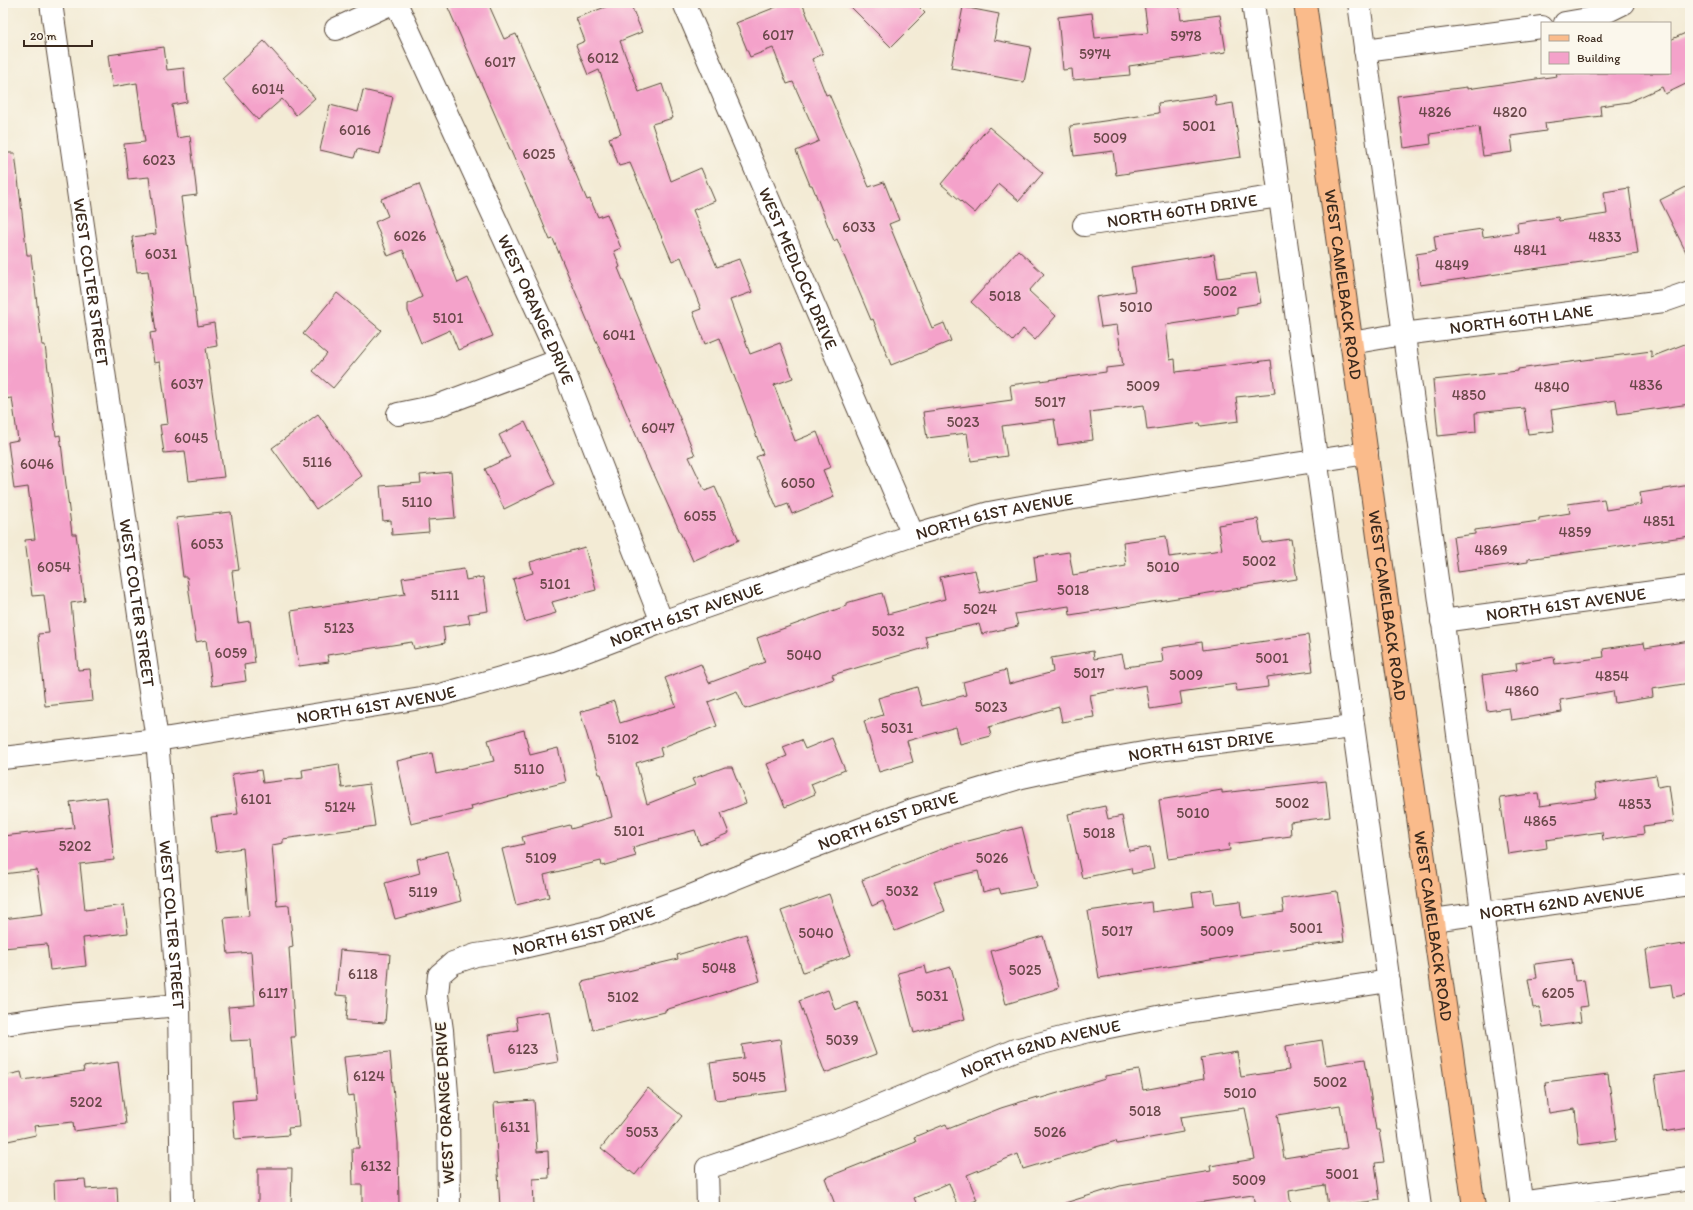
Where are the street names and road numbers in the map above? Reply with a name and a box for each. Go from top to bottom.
street label: WEST MEDLOCK DRIVE [755,184,842,352]
street label: WEST CAMELBACK ROAD [1321,188,1366,381]
street label: NORTH 60TH DRIVE [1105,190,1258,232]
street label: WEST COLTER STREET [69,197,113,368]
street label: WEST ORANGE DRIVE [494,231,579,387]
street label: NORTH 60TH LANE [1448,300,1594,338]
street label: NORTH 61ST AVENUE [913,488,1075,544]
street label: WEST CAMELBACK ROAD [1364,509,1411,702]
street label: WEST COLTER STREET [115,517,159,689]
street label: NORTH 61ST AVENUE [607,578,766,651]
street label: NORTH 61ST AVENUE [1485,583,1647,625]
street label: NORTH 61ST AVENUE [295,681,458,728]
street label: NORTH 61ST DRIVE [1126,726,1275,765]
street label: NORTH 61ST DRIVE [815,787,960,854]
street label: WEST CAMELBACK ROAD [1410,830,1457,1023]
street label: WEST COLTER STREET [155,839,189,1011]
street label: NORTH 62ND AVENUE [1478,881,1645,923]
street label: NORTH 61ST DRIVE [510,900,657,959]
street label: NORTH 62ND AVENUE [958,1015,1122,1082]
street label: WEST ORANGE DRIVE [430,1021,458,1185]

